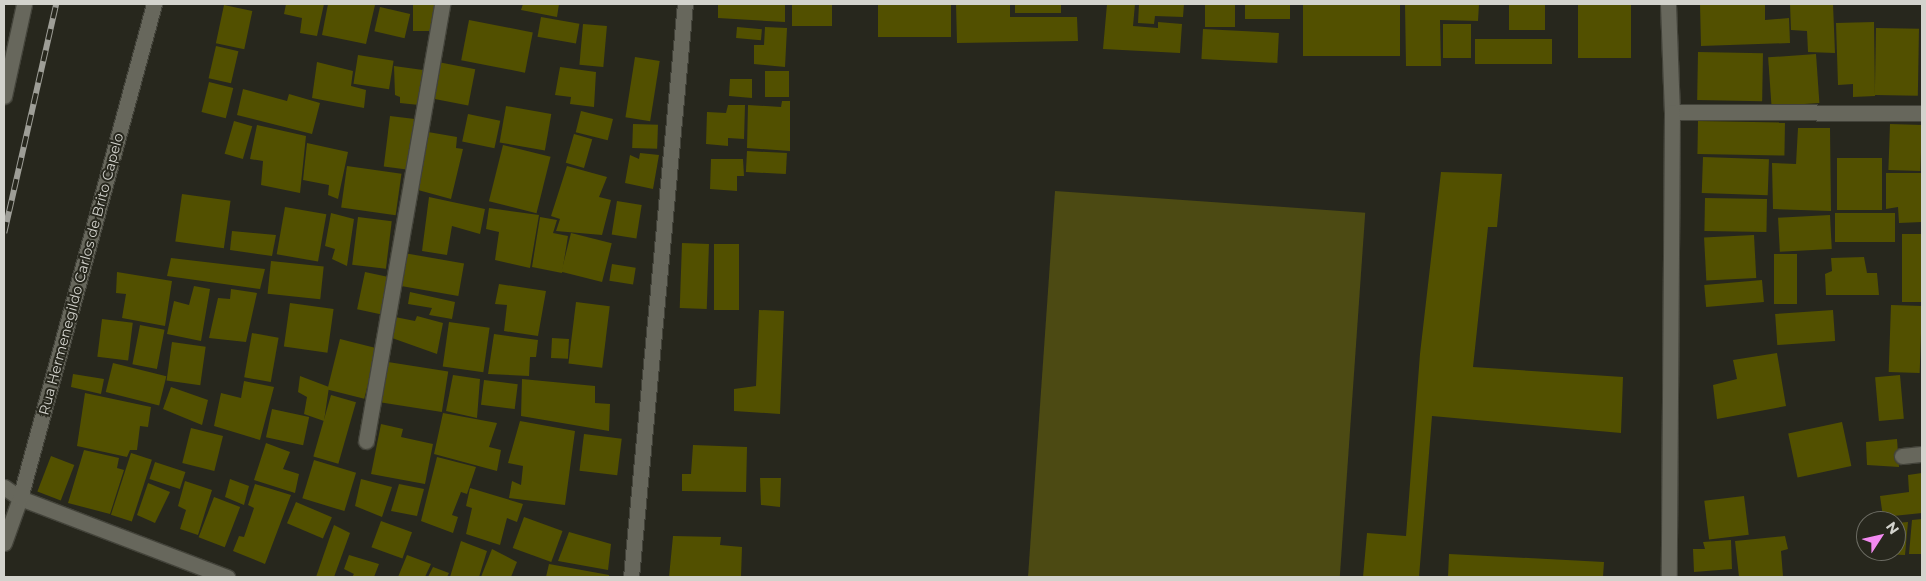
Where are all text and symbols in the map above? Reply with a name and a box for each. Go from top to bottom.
street label: Rua Hermenegildo Carlos de Brito Capelo [35,131,127,417]
north arrow [1856,511,1906,561]
text: N [1882,518,1903,538]

